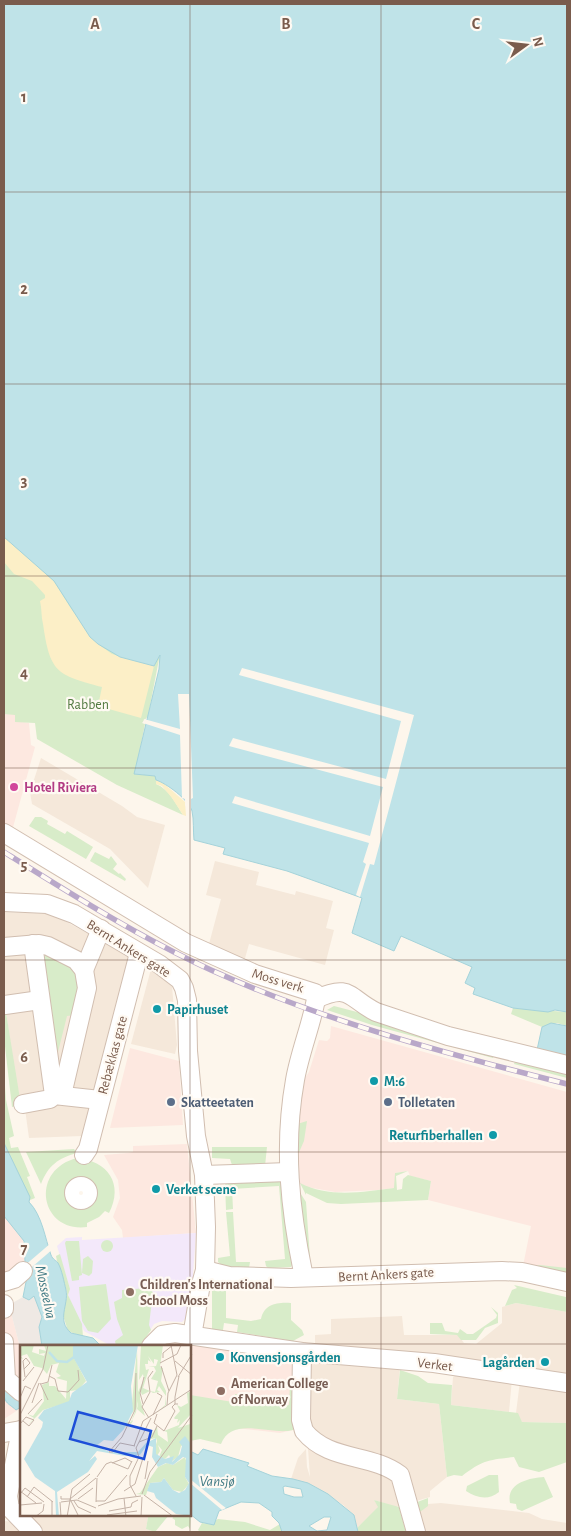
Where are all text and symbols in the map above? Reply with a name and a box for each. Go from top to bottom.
text: A [90,16,100,32]
text: B [281,16,291,32]
text: C [472,16,481,32]
north arrow [501,20,551,70]
text: N [530,35,546,48]
text: 1 [21,89,27,105]
text: 2 [20,281,28,297]
text: 3 [21,473,28,489]
text: 4 [20,665,28,681]
park label: Rabben [67,698,109,712]
marker: Hotel Riviera [8,781,20,793]
place label: Hotel Riviera [24,781,97,795]
text: 5 [21,857,28,873]
street label: Bernt Ankers gate [84,917,173,980]
street label: Moss verk [250,966,306,996]
marker: Papirhuset [151,1003,163,1015]
place label: Papirhuset [167,1003,229,1017]
street label: Rebækkas gate [96,1014,130,1096]
text: 6 [20,1049,28,1065]
marker: M:6 [368,1075,380,1087]
place label: M:6 [384,1075,405,1089]
marker: Skatteetaten [165,1096,177,1108]
place label: Skatteetaten [181,1096,254,1110]
marker: Tolletaten [382,1096,394,1108]
place label: Tolletaten [398,1096,455,1110]
place label: Returfiberhallen [389,1129,483,1143]
marker: Returfiberhallen [487,1129,499,1141]
marker: Verket scene [150,1183,162,1195]
place label: Verket scene [166,1183,237,1197]
text: 7 [21,1241,28,1257]
water label: Mosseelva [33,1264,58,1320]
street label: Bernt Ankers gate [338,1265,434,1285]
place label: Children's International School Moss [140,1278,273,1308]
marker: Children's International School Moss [124,1286,136,1298]
inset map [20,1345,191,1516]
marker: Konvensjonsgården [214,1351,226,1363]
place label: Konvensjonsgården [230,1351,341,1365]
street label: Verket [416,1356,454,1374]
place label: Lagården [482,1356,535,1370]
marker: Lagården [539,1356,551,1368]
place label: American College of Norway [231,1377,329,1407]
marker: American College of Norway [215,1385,227,1397]
water label: Vansjø [199,1474,235,1489]

